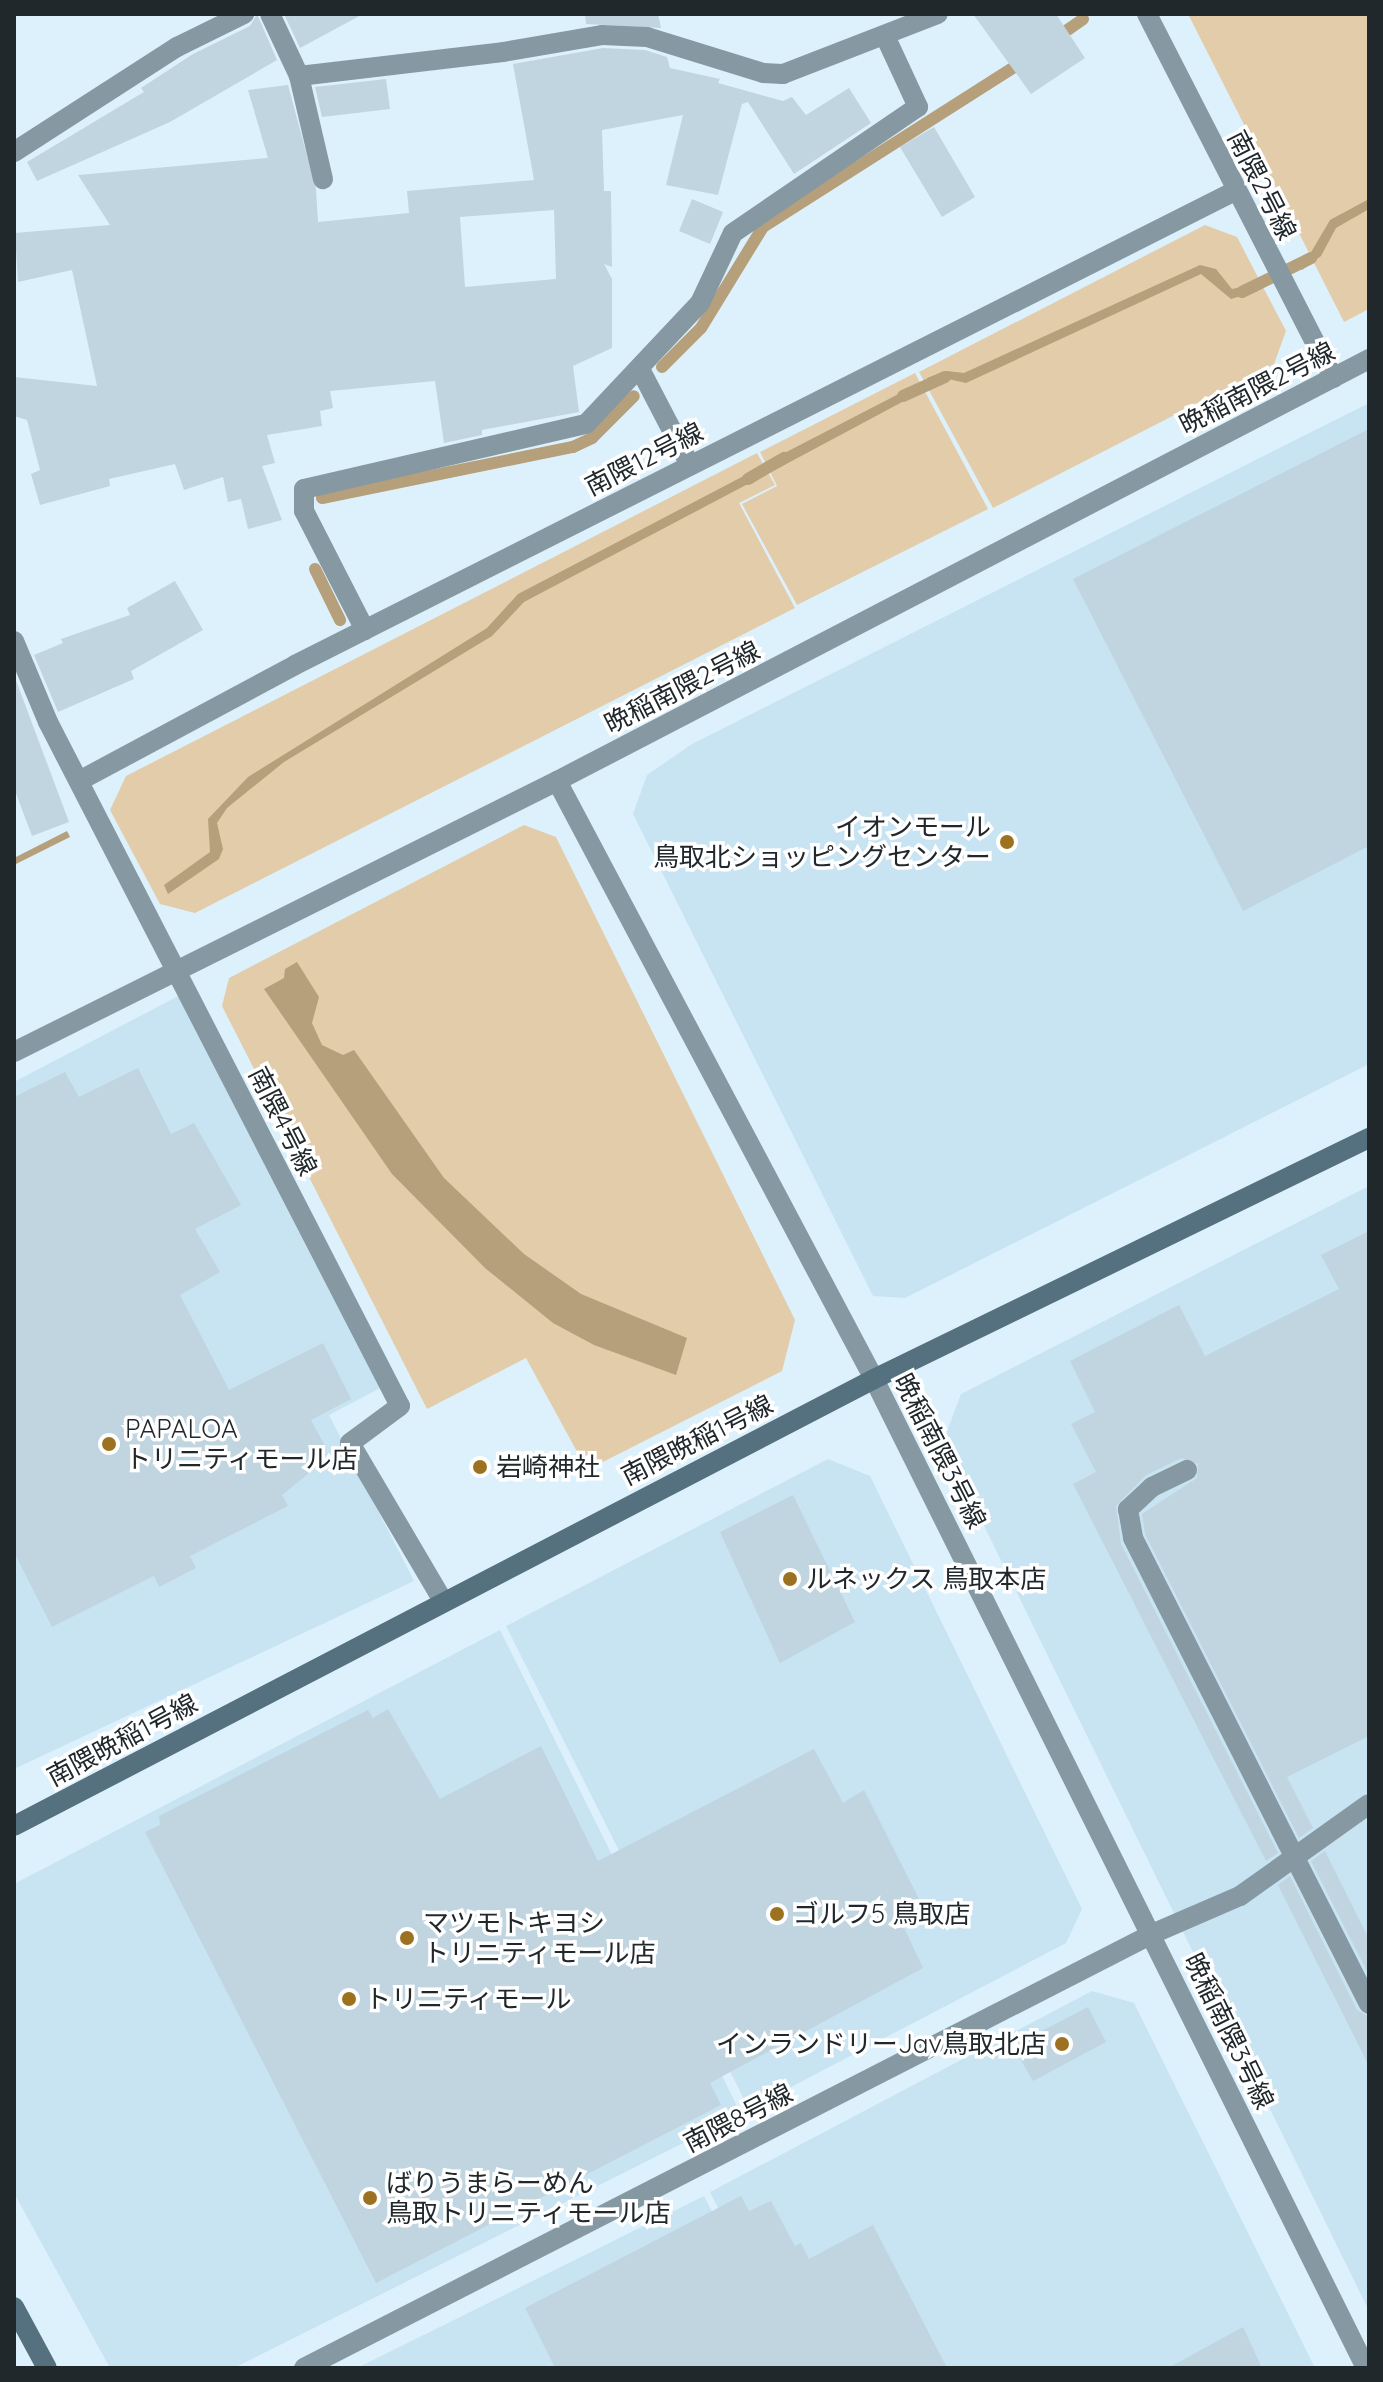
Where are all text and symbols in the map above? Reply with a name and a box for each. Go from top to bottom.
street label: 南隈2号線 [1221,125,1303,245]
street label: 晩稲南隈2号線 [1174,335,1340,441]
street label: 南隈12号線 [580,416,708,502]
street label: 晩稲南隈2号線 [599,634,765,740]
place label: イオンモール 鳥取北ショッピングセンター [653,811,991,872]
marker: イオンモール 鳥取北ショッピングセンター [998,833,1016,851]
street label: 南隈4号線 [242,1061,324,1181]
street label: 晩稲南隈3号線 [888,1368,992,1534]
street label: 南隈晩稲1号線 [616,1389,778,1491]
place label: PAPALOA トリニティモール店 [125,1413,359,1474]
marker: PAPALOA トリニティモール店 [100,1435,118,1453]
place label: 岩崎神社 [496,1451,600,1483]
marker: 岩崎神社 [471,1458,489,1476]
place label: ルネックス 鳥取本店 [806,1563,1047,1595]
marker: ルネックス 鳥取本店 [781,1570,799,1588]
street label: 南隈晩稲1号線 [42,1687,202,1793]
place label: ゴルフ5 鳥取店 [793,1898,970,1930]
marker: ゴルフ5 鳥取店 [768,1905,786,1923]
place label: マツモトキヨシ トリニティモール店 [423,1907,657,1968]
marker: マツモトキヨシ トリニティモール店 [398,1929,416,1947]
street label: 晩稲南隈3号線 [1178,1948,1280,2114]
place label: トリニティモール [365,1983,573,2015]
marker: トリニティモール [340,1990,358,2008]
place label: インランドリーJav鳥取北店 [716,2028,1046,2060]
marker: インランドリーJav鳥取北店 [1053,2035,1071,2053]
street label: 南隈8号線 [678,2077,798,2159]
place label: ばりうまらーめん 鳥取トリニティモール店 [386,2167,672,2228]
marker: ばりうまらーめん 鳥取トリニティモール店 [361,2189,379,2207]

